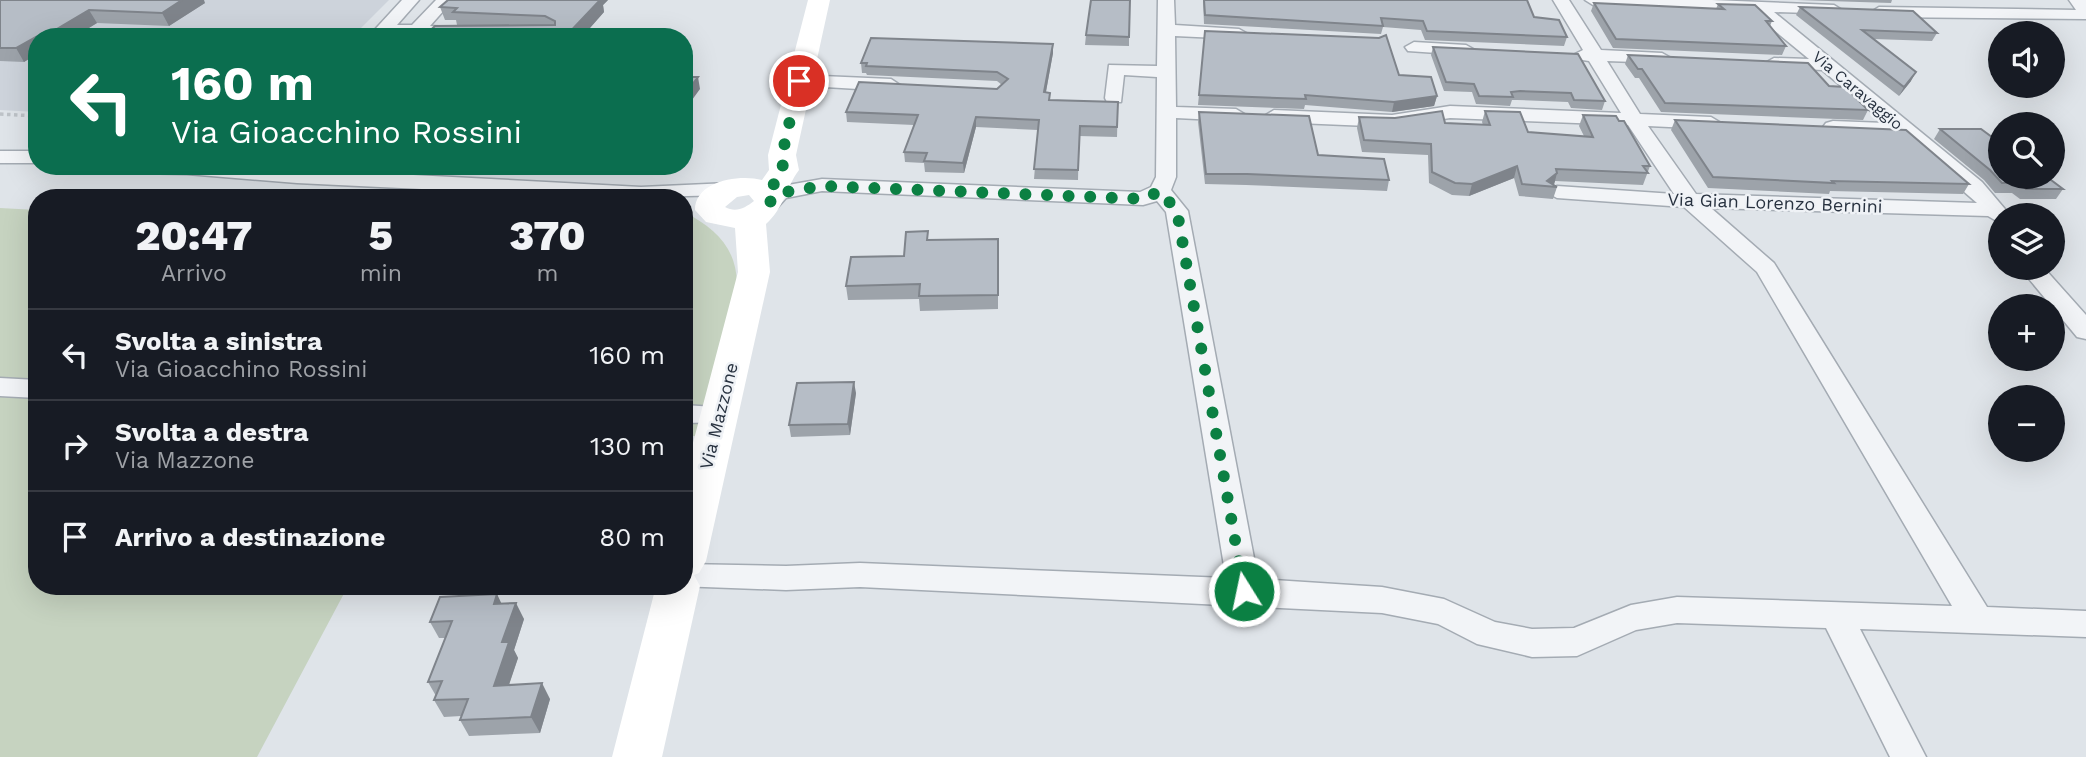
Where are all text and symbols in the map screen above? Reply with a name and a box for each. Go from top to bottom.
map controls [1988,21,2065,462]
button: sound [1988,21,2065,98]
street label: Via Caravaggio [1809,47,1907,134]
pin [769,51,829,111]
text: 160 m [171,54,314,112]
icon: left [56,56,147,147]
icon: arrive [780,62,818,100]
button: search [1988,112,2065,189]
text: Via Gioacchino Rossini [171,113,522,151]
street label: Via Gian Lorenzo Bernini [1667,188,1883,217]
button: layers [1988,203,2065,280]
text: 20:47 [135,211,252,260]
text: 5 [369,211,393,260]
text: 370 [509,211,586,260]
text: Arrivo [161,260,227,287]
text: min [360,260,402,287]
text: m [537,260,558,287]
button: + [1988,294,2065,371]
text: Svolta a sinistra [115,326,322,356]
icon: left [56,336,94,374]
text: 160 m [589,340,665,370]
text: Via Gioacchino Rossini [115,356,367,383]
street label: Via Mazzone [695,360,742,471]
button: − [1988,385,2065,462]
text: Svolta a destra [115,417,308,447]
icon: right [56,427,94,465]
text: 130 m [590,431,665,461]
text: Via Mazzone [115,447,255,474]
icon: arrive [56,518,94,556]
text: Arrivo a destinazione [115,522,385,552]
text: 80 m [599,522,665,552]
position arrow [1207,554,1281,628]

